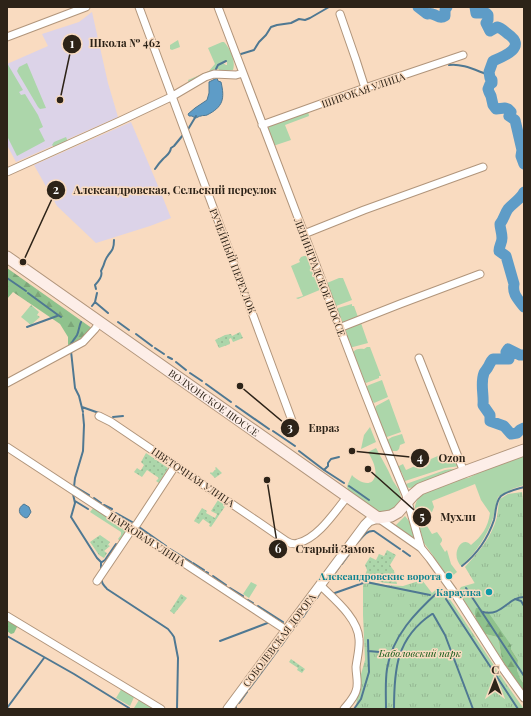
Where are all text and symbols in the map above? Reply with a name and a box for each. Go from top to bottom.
callout: Школа № 462 [62,32,169,55]
text: 1 [70,35,75,51]
text: Школа № 462 [89,35,161,50]
street label: ШИРОКАЯ УЛИЦА [319,69,407,111]
callout: Александровская, Сельский переулок [46,178,285,201]
text: 2 [53,181,59,197]
text: Александровская, Сельский переулок [72,182,277,197]
street label: РУЧЕЙНЫЙ ПЕРЕУЛОК [206,206,260,316]
street label: ЛЕНИНГРАДСКОЕ ШОССЕ [291,215,349,338]
street label: ВОЛХОНСКОЕ ШОССЕ [166,366,262,439]
callout: Евраз [280,417,347,440]
text: 3 [287,419,293,435]
text: Евраз [309,420,340,435]
street label: ЦВЕТОЧНАЯ УЛИЦА [149,444,238,510]
callout: Ozon [410,447,473,470]
text: 4 [417,449,423,465]
text: Ozon [439,450,466,465]
callout: Мухли [412,506,484,529]
text: 5 [419,508,425,524]
street label: ПАРКОВАЯ УЛИЦА [106,509,189,570]
text: Мухли [440,509,476,524]
callout: Старый Замок [268,538,383,561]
text: 6 [275,540,282,556]
text: Старый Замок [296,541,375,556]
place label: Александровские ворота [318,569,442,583]
marker: Александровские ворота [444,571,454,581]
place label: Караулка [436,585,482,599]
marker: Караулка [484,587,494,597]
street label: СОБОЛЕВСКАЯ ДОРОГА [239,590,319,689]
park label: Баболовский парк [378,646,462,660]
north arrow [475,660,515,700]
text: С [491,662,499,677]

